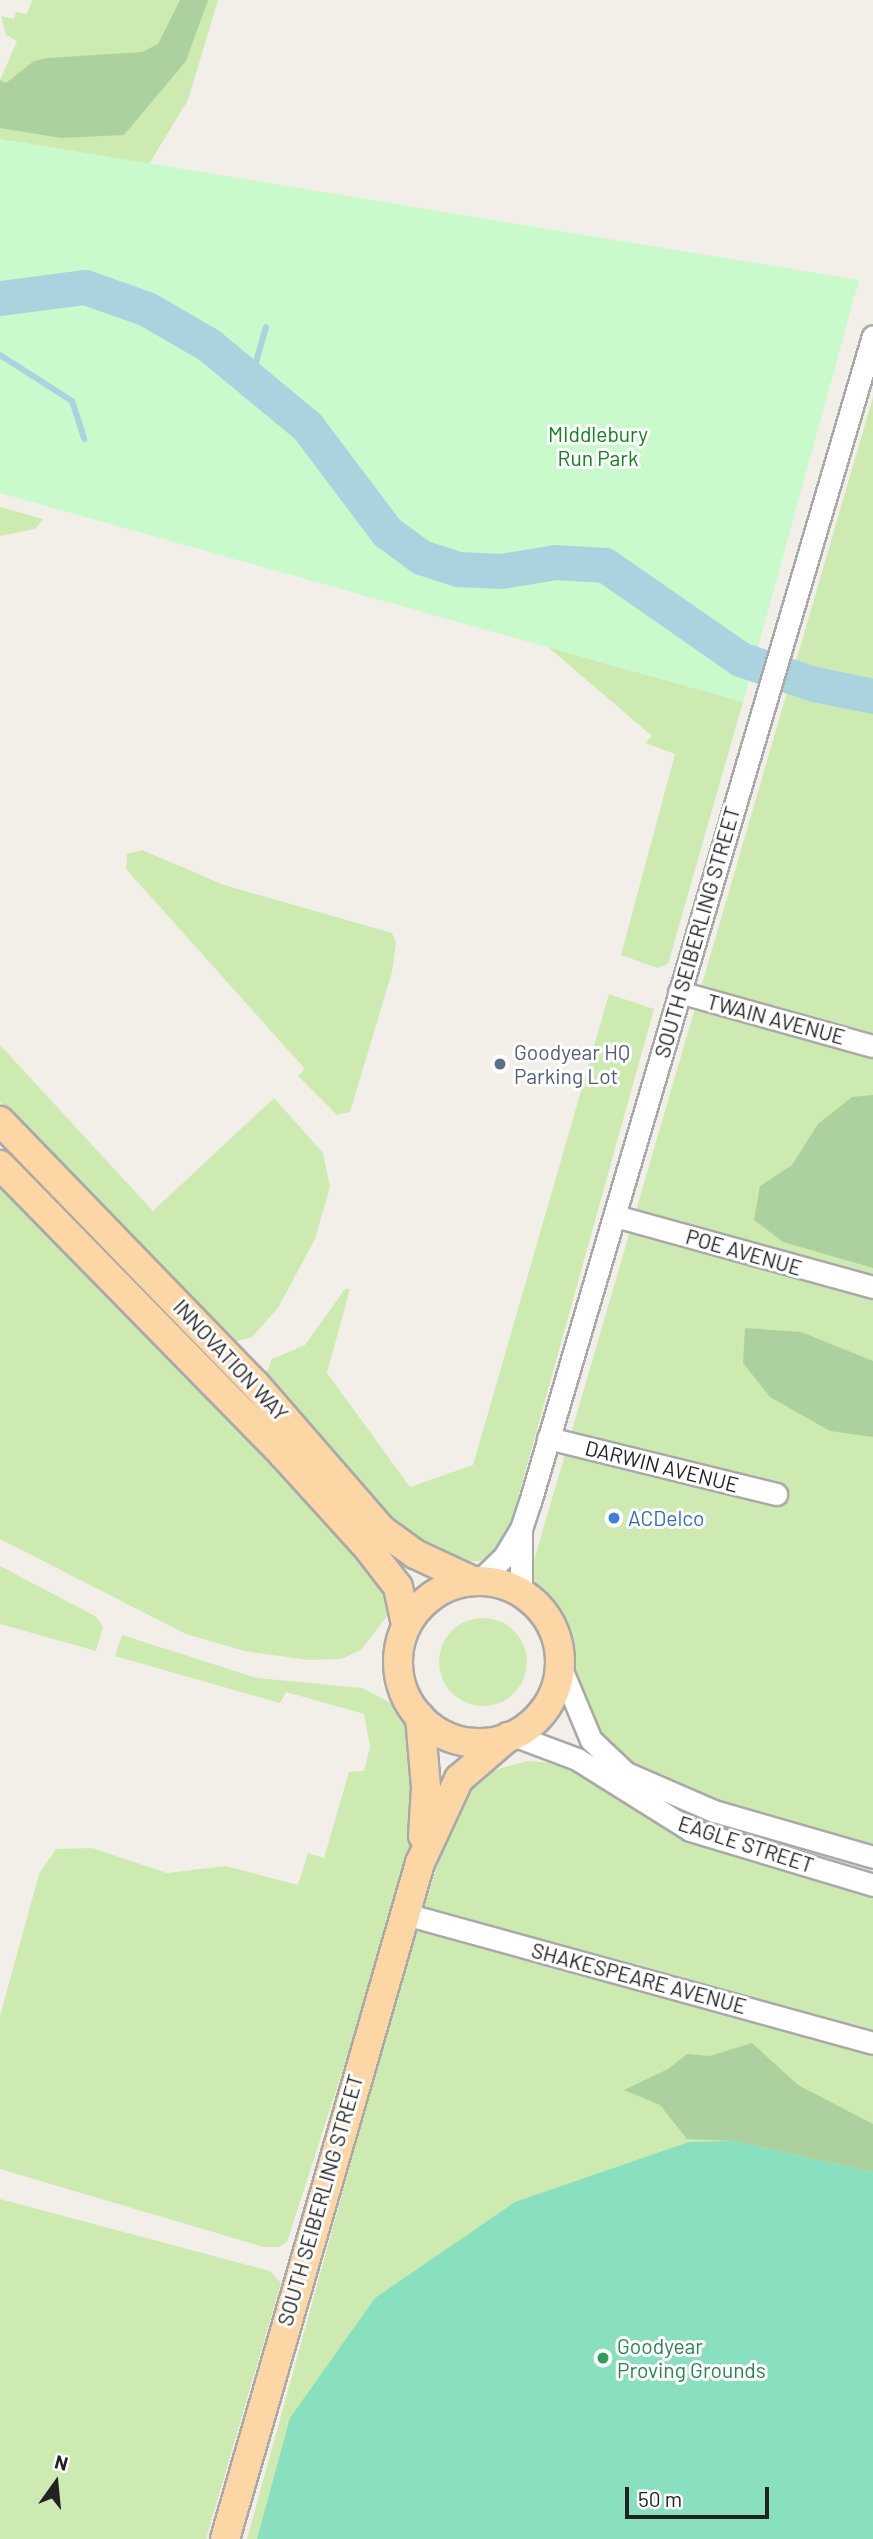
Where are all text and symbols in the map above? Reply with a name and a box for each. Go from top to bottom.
park label: MIddlebury Run Park [548,421,648,471]
street label: SOUTH SEIBERLING STREET [649,803,745,1061]
street label: TWAIN AVENUE [704,988,848,1050]
place label: Goodyear HQ Parking Lot [514,1039,630,1089]
marker: Goodyear HQ Parking Lot [492,1056,508,1072]
street label: POE AVENUE [683,1223,805,1281]
street label: INNOVATION WAY [168,1294,294,1426]
street label: DARWIN AVENUE [583,1435,741,1497]
place label: ACDelco [628,1505,705,1531]
marker: ACDelco [606,1510,622,1526]
street label: EAGLE STREET [675,1810,817,1878]
street label: SHAKESPEARE AVENUE [529,1937,749,2019]
street label: SOUTH SEIBERLING STREET [272,2071,368,2329]
place label: Goodyear Proving Grounds [617,2333,766,2383]
marker: Goodyear Proving Grounds [595,2350,611,2366]
north arrow [21,2448,91,2518]
text: N [52,2449,71,2475]
scale bar [628,2472,772,2516]
text: 50 m [638,2486,682,2511]

